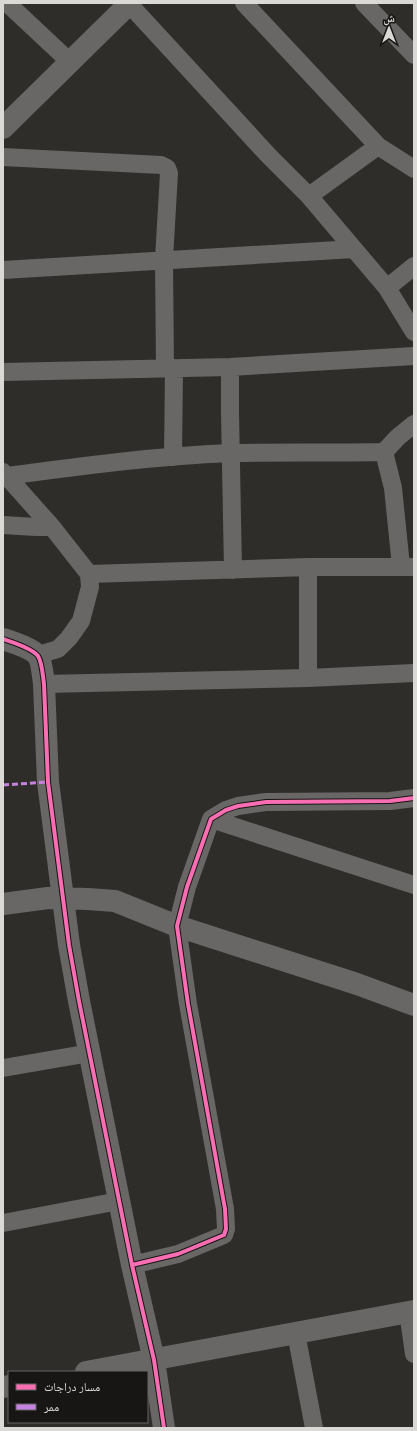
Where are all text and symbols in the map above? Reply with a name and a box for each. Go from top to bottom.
north arrow [369,8,409,48]
text: ش [383,11,395,26]
legend [8,1371,148,1423]
text: مسار دراجات [44,1379,100,1394]
text: ممر [43,1399,59,1414]

